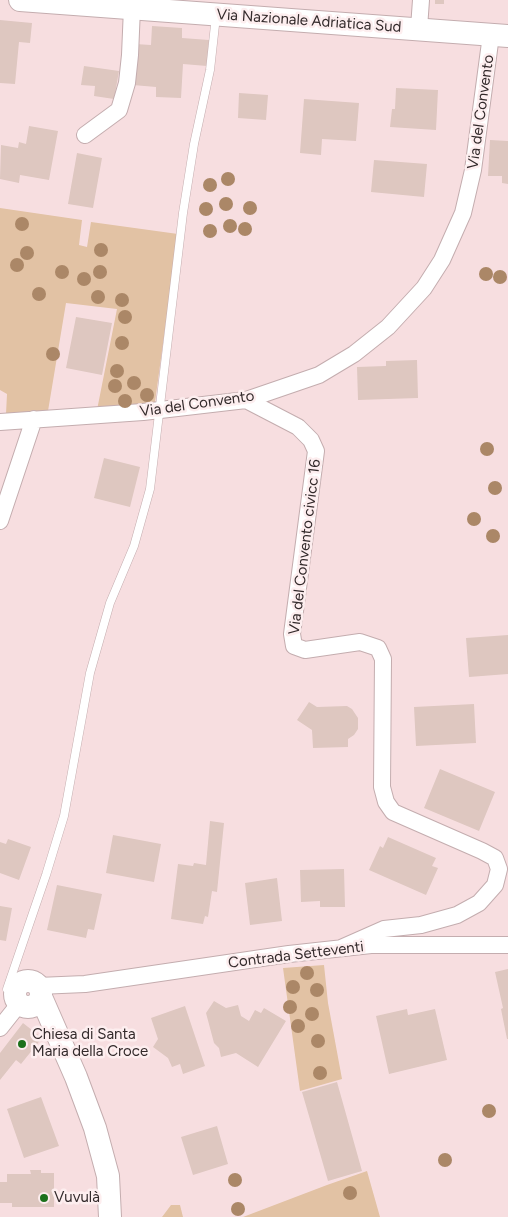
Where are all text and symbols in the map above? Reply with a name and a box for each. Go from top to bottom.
street label: Via Nazionale Adriatica Sud [216,6,402,36]
street label: Via del Convento [464,54,498,170]
street label: Via del Convento [139,387,255,421]
street label: Via del Convento civicc 16 [285,458,325,636]
street label: Contrada Setteventi [227,938,365,972]
place label: Chiesa di Santa Maria della Croce [32,1026,148,1061]
marker: Chiesa di Santa Maria della Croce [16,1038,28,1050]
place label: Vuvulà [54,1189,100,1207]
marker: Vuvulà [38,1192,50,1204]

